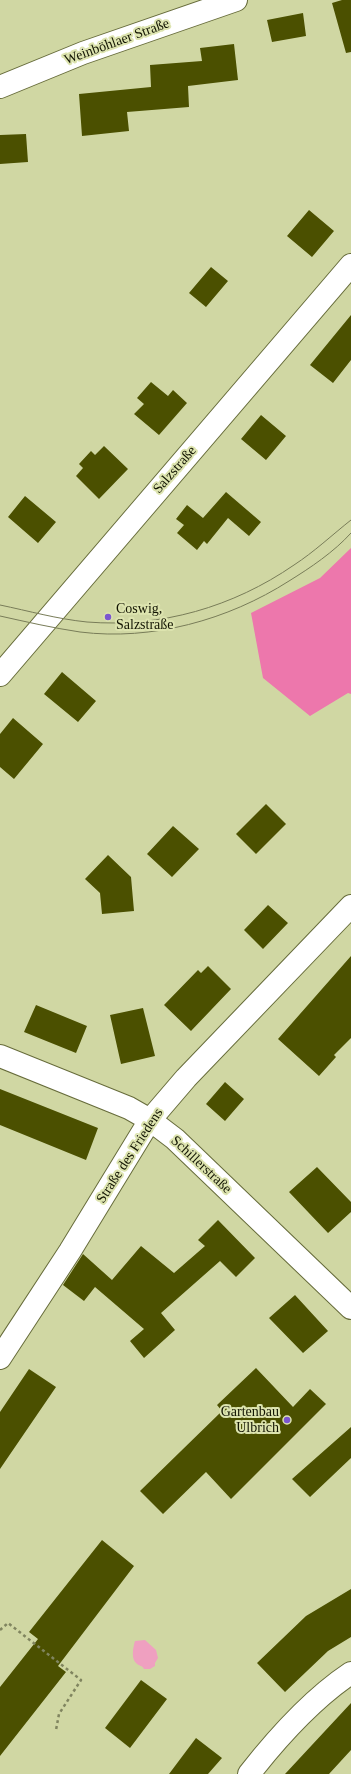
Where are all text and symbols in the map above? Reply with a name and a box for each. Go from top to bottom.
street label: Weinböhlaer Straße [62,15,172,69]
street label: Salzstraße [150,443,200,497]
place label: Coswig, Salzstraße [116,601,174,634]
marker: Coswig, Salzstraße [103,612,113,622]
street label: Straße des Friedens [93,1105,167,1207]
street label: Schillerstraße [167,1133,235,1197]
place label: Gartenbau Ulbrich [221,1404,279,1436]
marker: Gartenbau Ulbrich [282,1415,292,1425]

